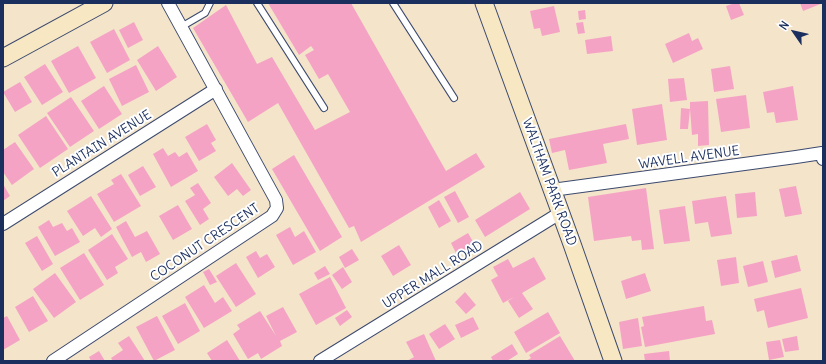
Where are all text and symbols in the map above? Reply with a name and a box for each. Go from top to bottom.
north arrow [774,12,814,52]
text: N [776,18,792,32]
street label: PLANTAIN AVENUE [50,107,154,181]
street label: WALTHAM PARK ROAD [519,116,579,248]
street label: WAVELL AVENUE [638,143,740,173]
street label: COCONUT CRESCENT [148,201,262,285]
street label: UPPER MALL ROAD [380,238,486,312]

